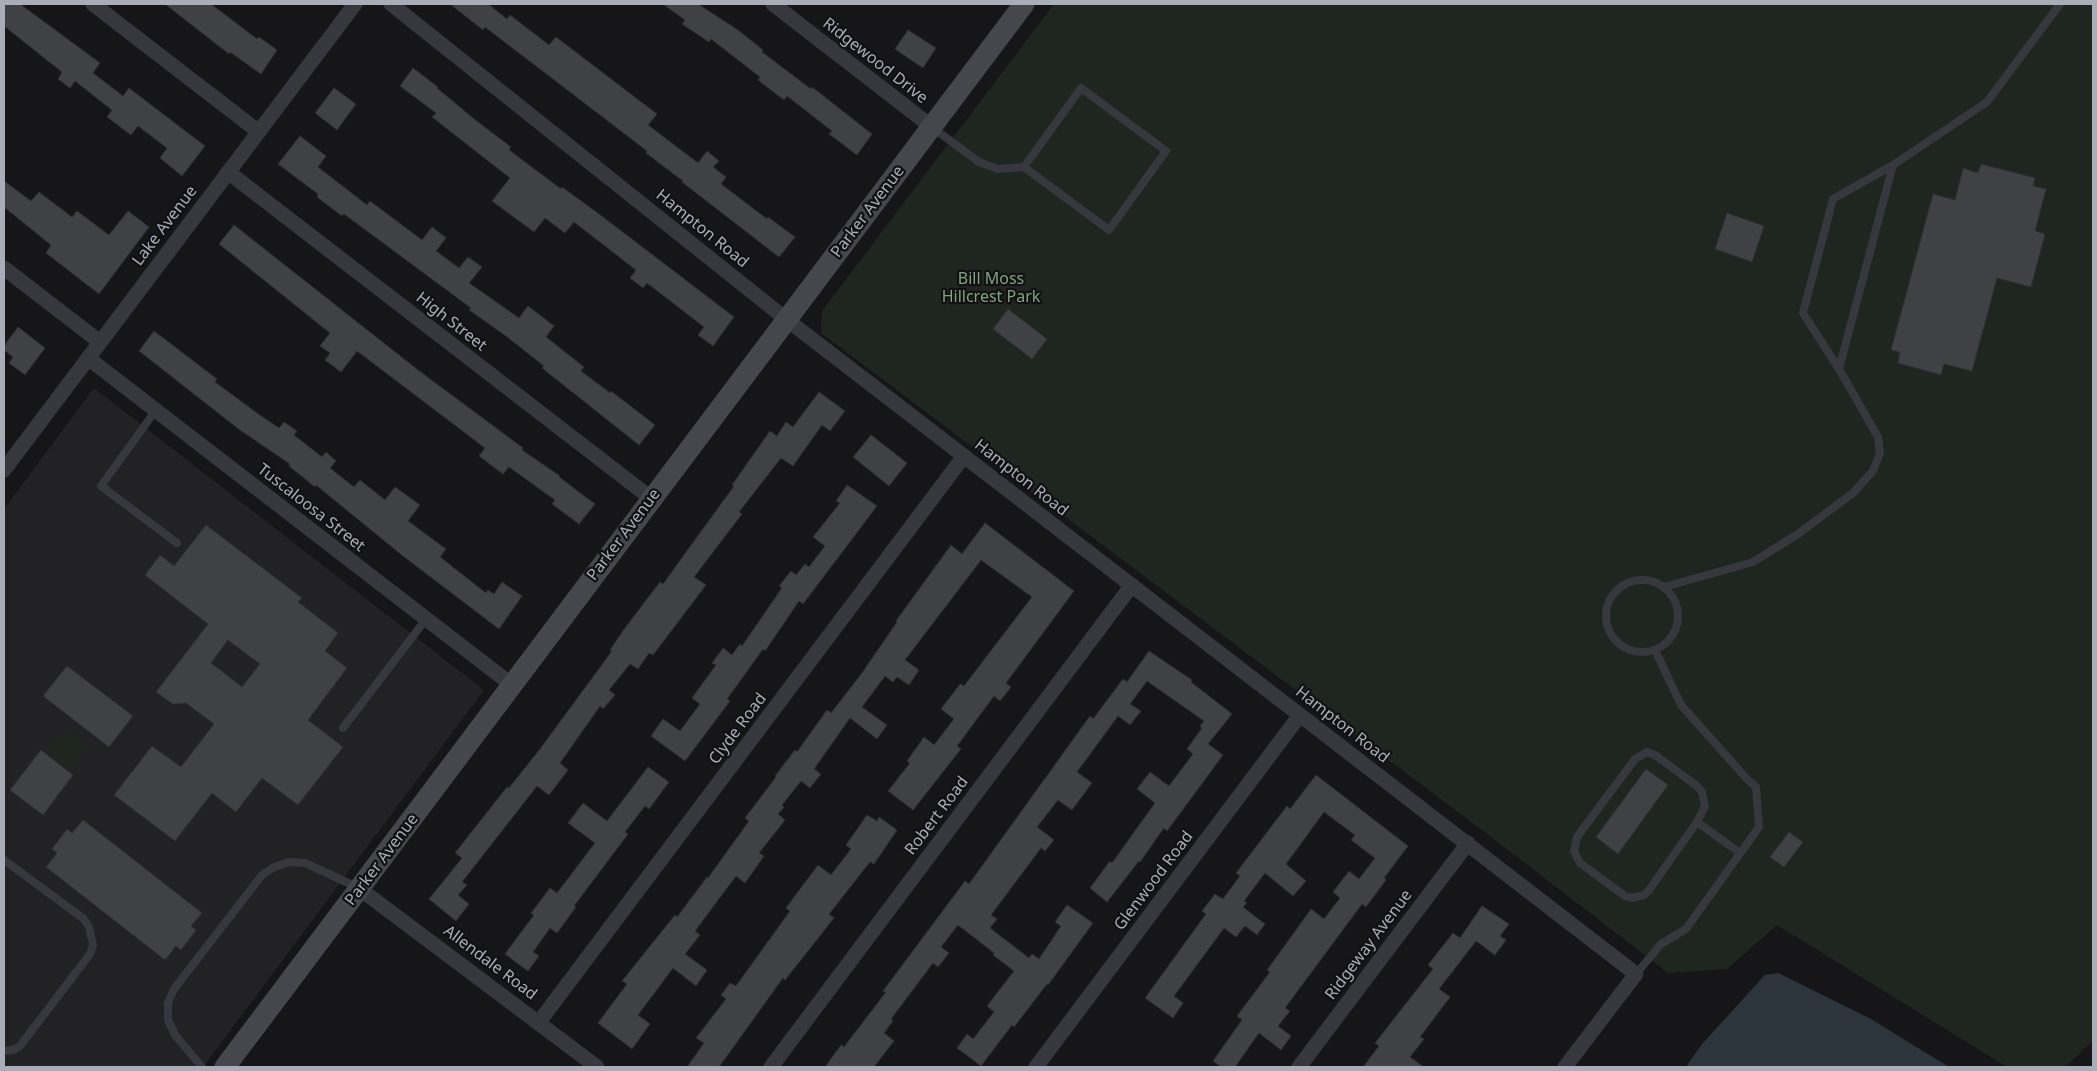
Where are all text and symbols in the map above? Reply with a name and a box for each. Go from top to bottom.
street label: Ridgewood Drive [819,14,931,108]
street label: Parker Avenue [827,162,909,262]
street label: Lake Avenue [129,182,201,270]
street label: Hampton Road [652,186,752,272]
park label: Bill Moss Hillcrest Park [942,269,1040,307]
street label: High Street [412,288,490,356]
street label: Hampton Road [970,435,1072,521]
street label: Tuscaloosa Street [253,460,369,556]
street label: Parker Avenue [583,485,665,585]
street label: Hampton Road [1291,682,1393,768]
street label: Clyde Road [705,690,771,768]
street label: Robert Road [901,773,973,859]
street label: Parker Avenue [341,810,423,910]
street label: Glenwood Road [1111,828,1197,934]
street label: Ridgeway Avenue [1321,886,1417,1004]
street label: Allendale Road [440,922,540,1004]

